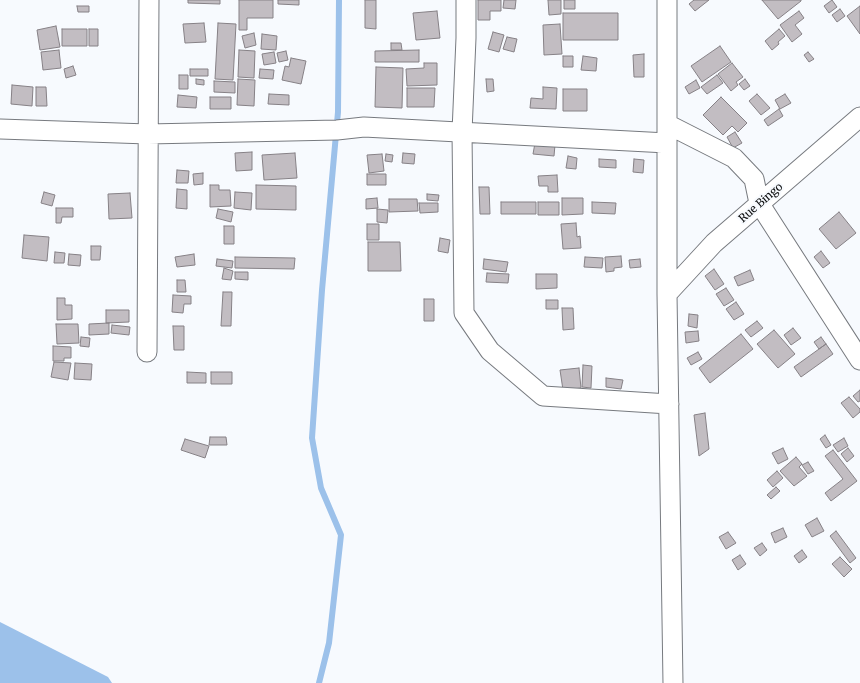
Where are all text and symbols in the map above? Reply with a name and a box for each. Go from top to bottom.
street label: Rue Bingo [736,180,786,226]

